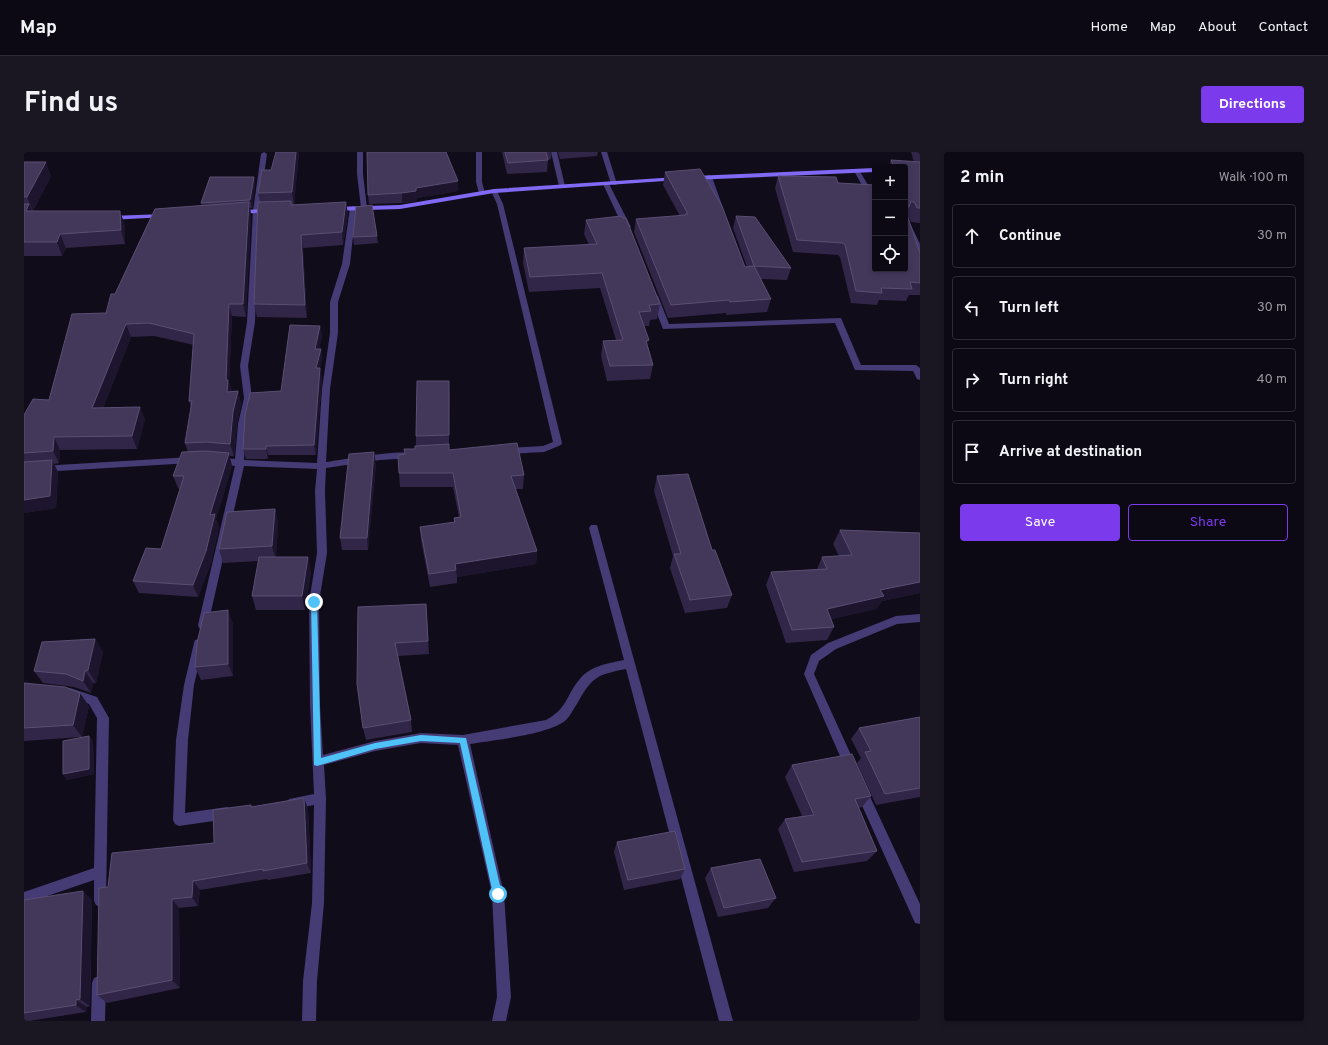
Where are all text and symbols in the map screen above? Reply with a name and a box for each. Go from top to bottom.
text: Map [20,16,57,40]
text: Home [1091,19,1128,36]
text: Map [1150,19,1176,36]
text: About [1198,19,1237,36]
text: Contact [1259,19,1308,36]
text: Find us [24,86,118,122]
button: Directions [1201,86,1304,123]
map controls [872,164,908,272]
button: + [872,164,908,200]
text: 2 min [960,167,1004,189]
text: Walk · 100 m [1219,170,1288,186]
button: − [872,200,908,236]
icon: ahead [961,225,983,247]
text: Continue [999,227,1061,246]
text: 30 m [1257,228,1287,244]
button: locate [872,236,908,272]
icon: left [961,297,983,319]
text: Turn left [999,299,1059,318]
text: 30 m [1257,300,1287,316]
icon: right [961,369,983,391]
text: Turn right [999,371,1068,390]
text: 40 m [1257,372,1287,388]
icon: arrive [961,441,983,463]
text: Arrive at destination [999,443,1142,462]
button: Save [960,504,1120,541]
button: Share [1128,504,1288,541]
route end [305,593,323,611]
route start [489,885,507,903]

